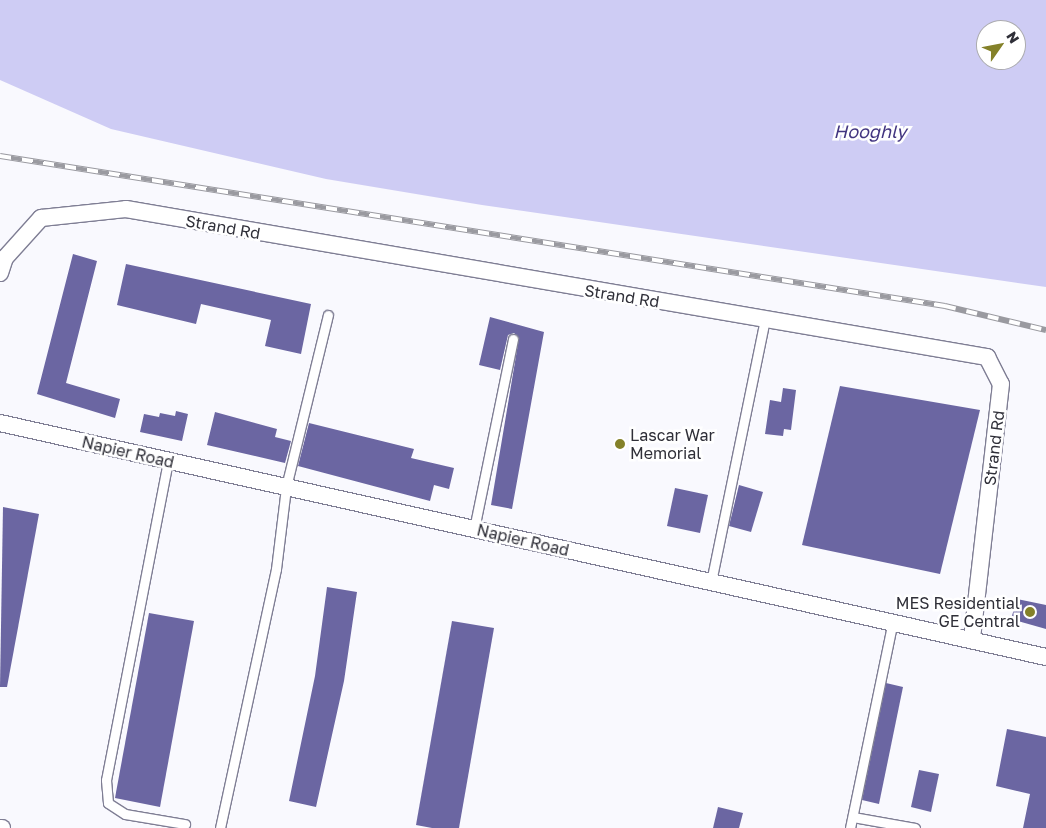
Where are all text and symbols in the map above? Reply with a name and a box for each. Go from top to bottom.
north arrow [976,20,1026,70]
text: N [1003,28,1023,46]
water label: Hooghly [834,120,906,142]
street label: Strand Rd [184,211,262,243]
street label: Strand Rd [583,281,661,311]
street label: Strand Rd [980,409,1008,487]
place label: Lascar War Memorial [630,425,715,463]
street label: Napier Road [80,432,176,472]
marker: Lascar War Memorial [614,438,626,450]
street label: Napier Road [475,520,571,560]
place label: MES Residential GE Central [896,593,1020,631]
marker: MES Residential GE Central [1024,606,1036,618]

